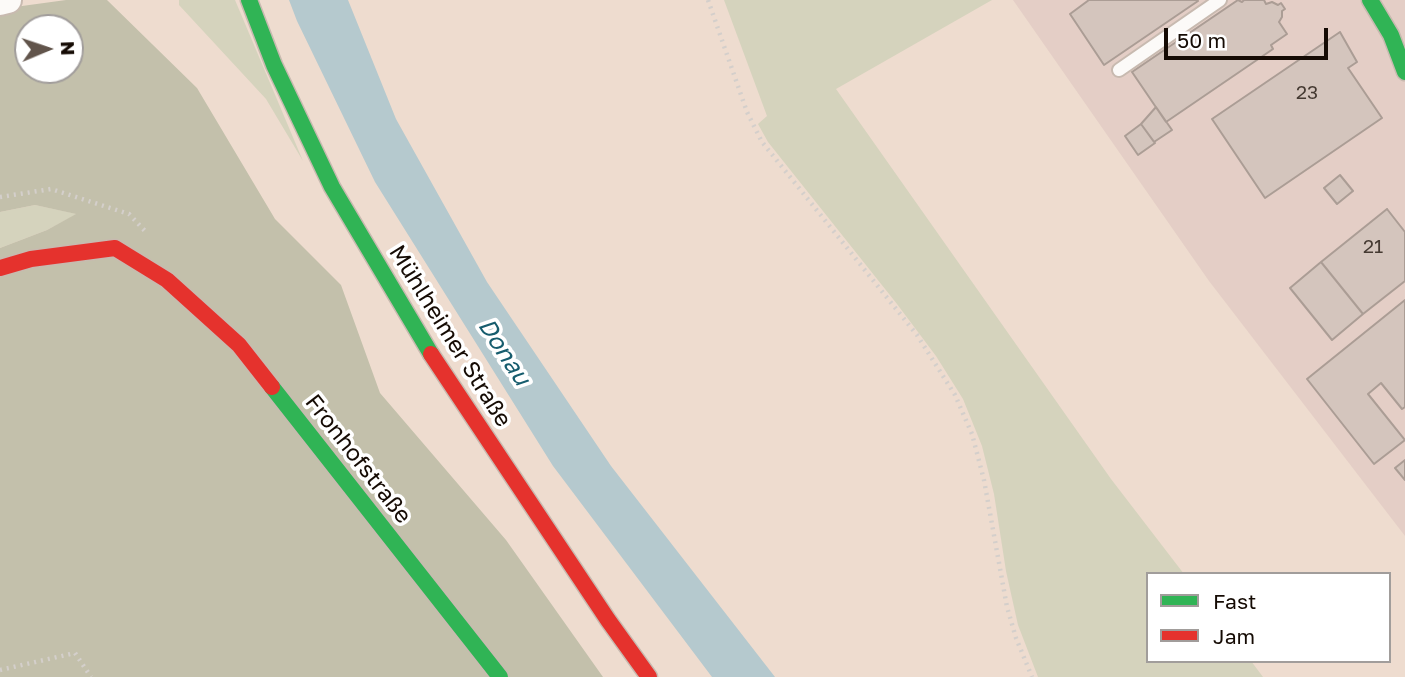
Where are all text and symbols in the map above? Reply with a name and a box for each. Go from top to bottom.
north arrow [14,14,84,84]
scale bar [1167,14,1332,58]
text: 50 m [1177,27,1226,53]
text: N [57,41,80,56]
house number: 23 [1296,82,1318,104]
house number: 21 [1363,236,1383,258]
street label: Mühlheimer Straße [383,240,517,432]
water label: Donau [472,313,536,391]
street label: Fronhofstraße [299,389,417,529]
legend [1146,572,1391,663]
text: Fast [1213,588,1256,614]
text: Jam [1213,623,1255,649]

